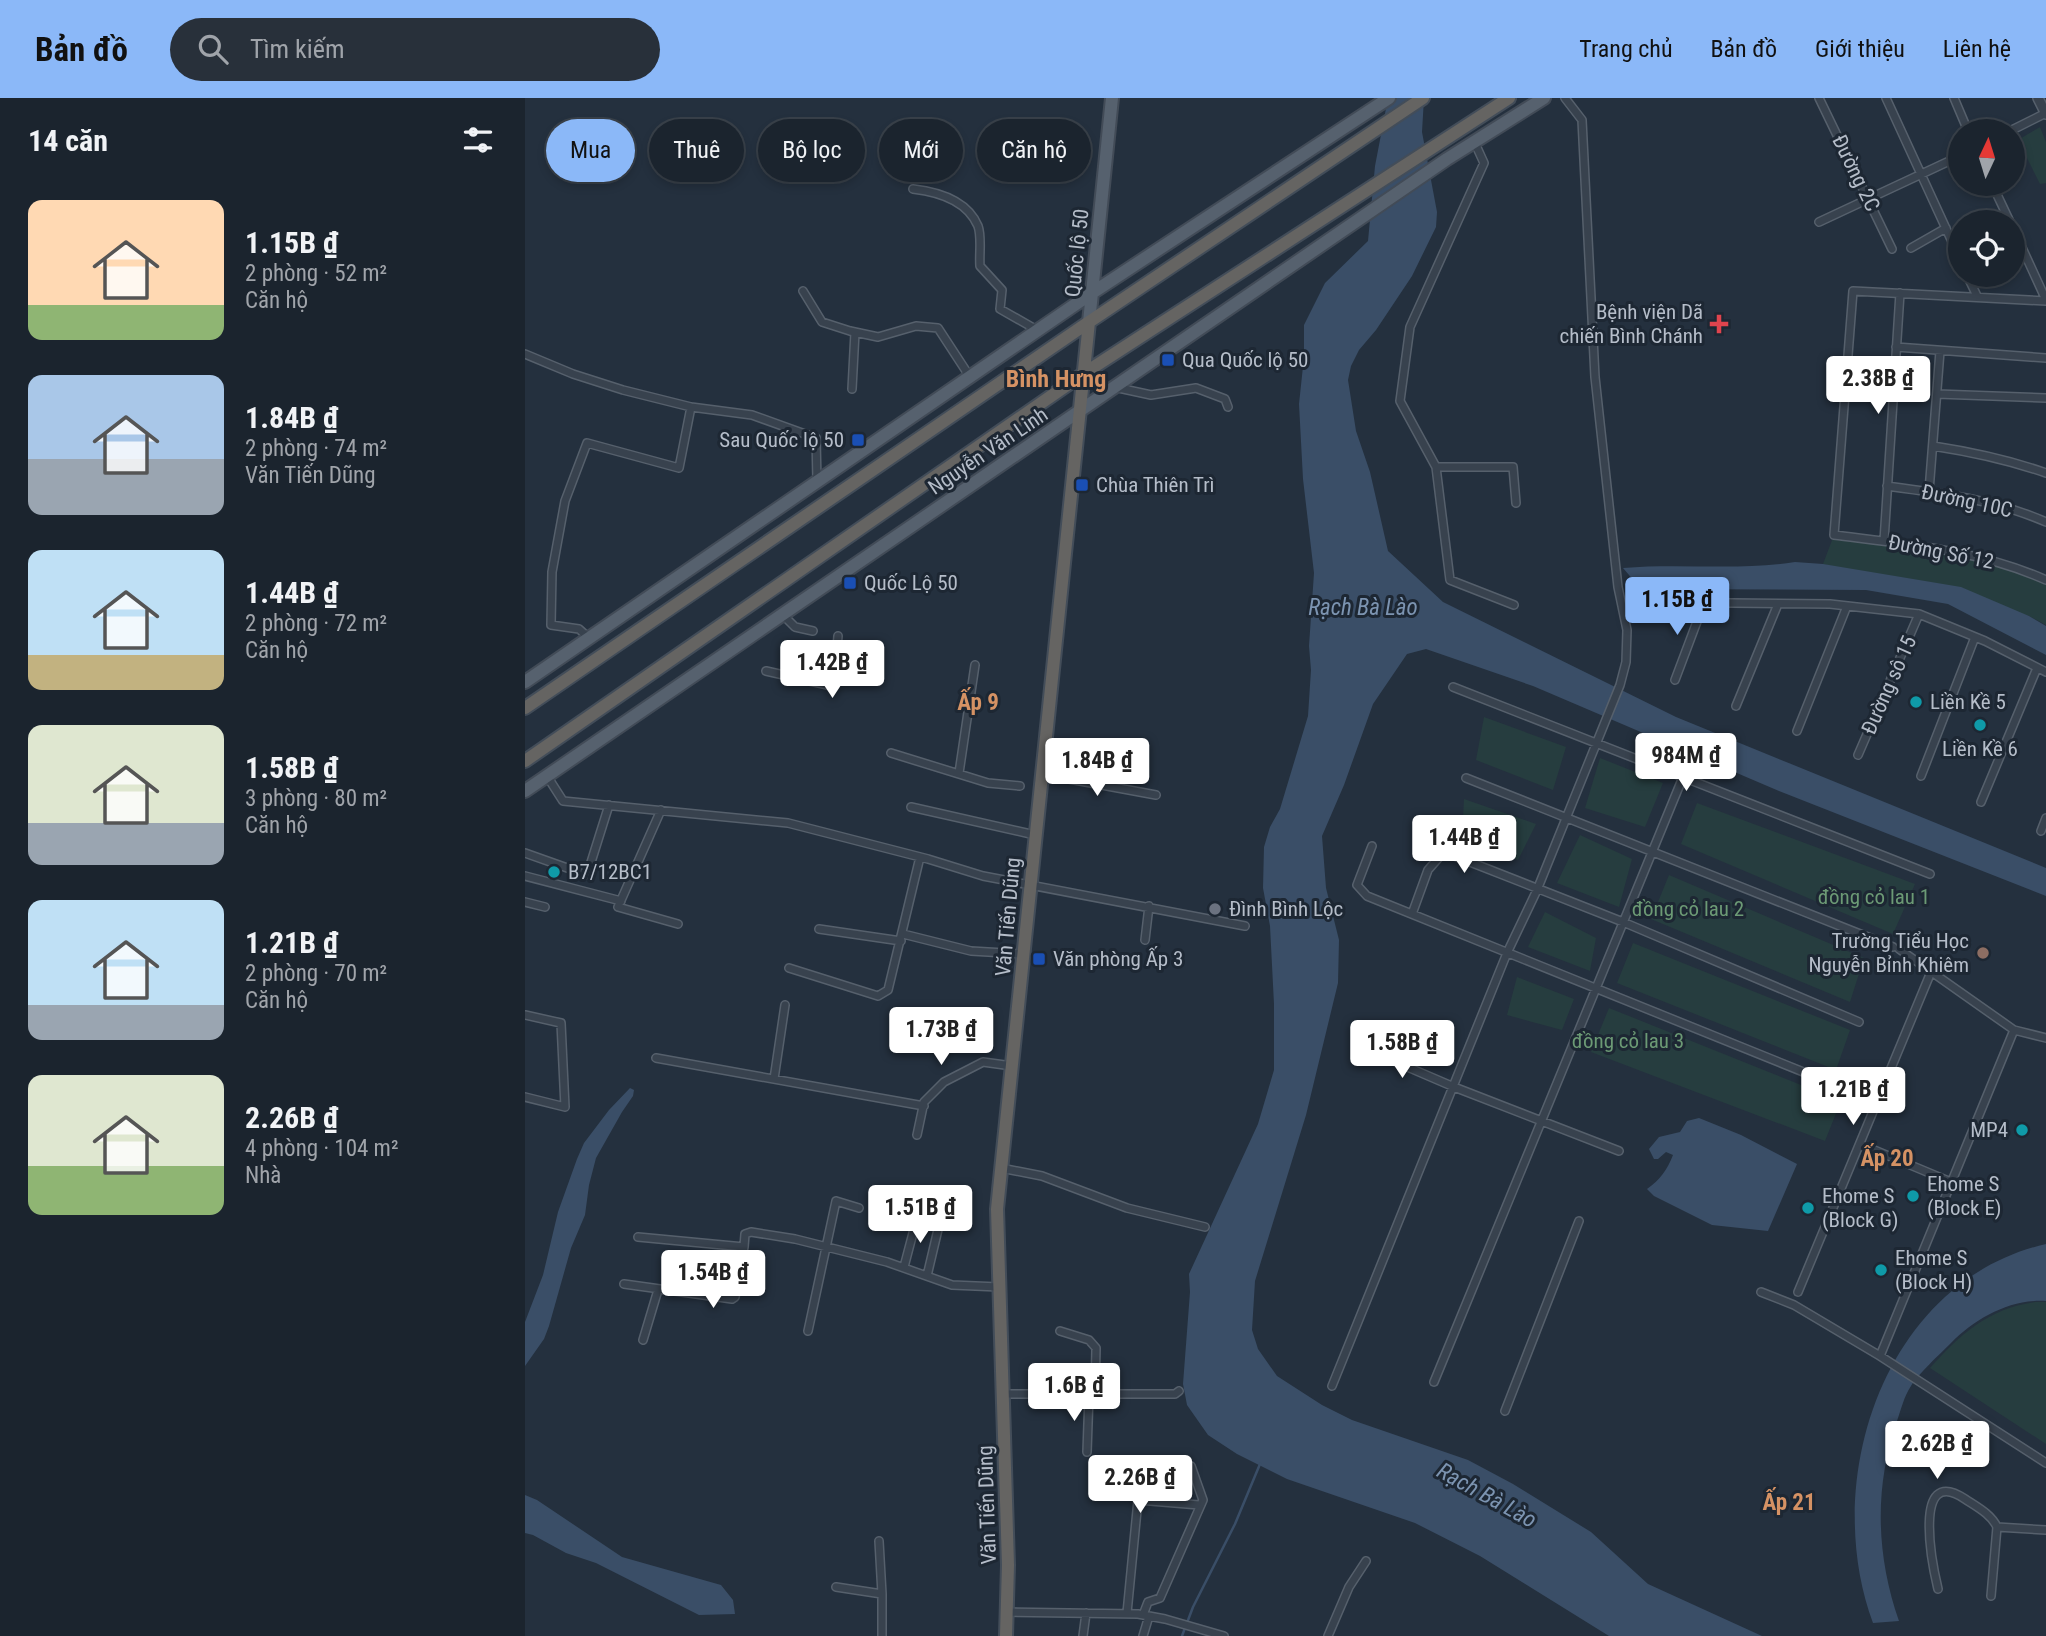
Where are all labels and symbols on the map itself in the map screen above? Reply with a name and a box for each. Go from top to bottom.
north arrow [1948,119,2025,196]
street label: Đường 2C [1827,131,1885,215]
street label: Quốc lộ 50 [1060,208,1094,298]
place label: Bệnh viện Dã chiến Bình Chánh [1560,300,1703,348]
marker: Bệnh viện Dã chiến Bình Chánh [1709,314,1729,334]
place label: Qua Quốc lộ 50 [1182,348,1308,372]
marker: Qua Quốc lộ 50 [1160,352,1176,368]
pin: 2.38B ₫ [1813,356,1943,416]
district label: Bình Hưng [1006,365,1106,393]
street label: Nguyễn Văn Linh [924,402,1052,500]
place label: Sau Quốc lộ 50 [719,428,844,452]
marker: Sau Quốc lộ 50 [850,432,866,448]
place label: Chùa Thiên Trì [1096,473,1214,497]
marker: Chùa Thiên Trì [1074,477,1090,493]
street label: Đường 10C [1919,480,2015,522]
street label: Đường Số 12 [1886,530,1996,574]
place label: Quốc Lộ 50 [864,571,958,595]
marker: Quốc Lộ 50 [842,575,858,591]
pin: 1.15B ₫ [1612,578,1742,637]
water label: Rạch Bà Lào [1308,594,1418,621]
street label: Đường sô 15 [1857,632,1921,738]
pin: 1.42B ₫ [767,640,897,700]
district label: Ấp 9 [957,687,999,716]
place label: Liền Kề 5 [1930,690,2006,714]
marker: Liền Kề 5 [1908,694,1924,710]
marker: Liền Kề 6 [1972,717,1988,733]
pin: 984M ₫ [1629,734,1743,793]
place label: Liền Kề 6 [1942,737,2018,761]
pin: 1.84B ₫ [1032,738,1162,798]
pin: 1.44B ₫ [1399,816,1529,875]
street label: Văn Tiến Dũng [991,857,1025,977]
place label: B7/12BC1 [568,860,652,884]
marker: B7/12BC1 [546,864,562,880]
park label: đồng cỏ lau 1 [1818,885,1930,909]
place label: Đình Bình Lộc [1229,897,1343,921]
park label: đồng cỏ lau 2 [1632,897,1744,921]
marker: Đình Bình Lộc [1207,901,1223,917]
place label: Trường Tiểu Học Nguyễn Bỉnh Khiêm [1808,929,1969,977]
marker: Trường Tiểu Học Nguyễn Bỉnh Khiêm [1975,945,1991,961]
place label: Văn phòng Ấp 3 [1053,946,1183,971]
marker: Văn phòng Ấp 3 [1031,951,1047,967]
pin: 1.73B ₫ [876,1007,1006,1067]
pin: 1.58B ₫ [1337,1020,1467,1080]
park label: đồng cỏ lau 3 [1572,1029,1684,1053]
pin: 1.21B ₫ [1788,1068,1918,1127]
place label: MP4 [1970,1118,2008,1142]
marker: MP4 [2014,1122,2030,1138]
district label: Ấp 20 [1860,1143,1914,1172]
place label: Ehome S (Block E) [1927,1172,2002,1220]
place label: Ehome S (Block G) [1822,1184,1899,1232]
pin: 1.51B ₫ [855,1186,985,1245]
marker: Ehome S (Block E) [1905,1188,1921,1204]
marker: Ehome S (Block G) [1800,1200,1816,1216]
place label: Ehome S (Block H) [1895,1246,1972,1294]
pin: 1.54B ₫ [648,1250,778,1310]
marker: Ehome S (Block H) [1873,1262,1889,1278]
pin: 1.6B ₫ [1017,1364,1131,1423]
pin: 2.62B ₫ [1872,1422,2002,1481]
street label: Văn Tiến Dũng [973,1445,1001,1565]
pin: 2.26B ₫ [1075,1456,1205,1515]
water label: Rạch Bà Lào [1432,1457,1541,1534]
district label: Ấp 21 [1762,1487,1816,1516]

